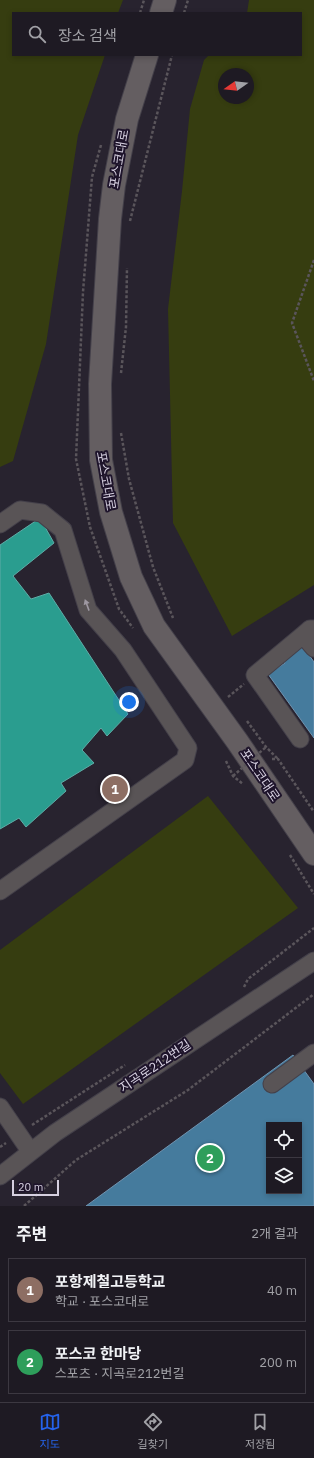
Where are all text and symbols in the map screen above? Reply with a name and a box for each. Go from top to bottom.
search box [12,12,302,56]
icon: search [26,23,48,45]
text: 장소 검색 [58,26,117,45]
north arrow [218,68,254,104]
street label: 포스코대로 [105,128,133,190]
street label: 포스코대로 [92,450,120,512]
one-way arrow [84,598,90,610]
your location [119,692,139,712]
street label: 포스코대로 [236,745,284,805]
pin: 1 [102,774,128,804]
street label: 지곡로212번길 [116,1036,194,1096]
map controls [266,1122,302,1194]
button: locate [266,1122,302,1158]
pin: 2 [197,1143,223,1173]
button: layers [266,1158,302,1194]
scale bar [12,1178,59,1197]
text: 20 m [18,1180,43,1194]
text: 주변 [16,1223,47,1245]
text: 2개 결과 [251,1225,298,1242]
text: 포항제철고등학교 [55,1272,165,1291]
text: 1 [26,1282,34,1299]
text: 40 m [267,1282,297,1299]
text: 학교 · 포스코대로 [55,1293,149,1310]
text: 포스코 한마당 [55,1344,141,1363]
text: 2 [26,1354,34,1371]
text: 200 m [259,1354,297,1371]
text: 스포츠 · 지곡로212번길 [55,1365,184,1382]
tab: 지도 [39,1411,61,1451]
tab: 길찾기 [138,1411,168,1451]
tab: 저장됨 [245,1411,275,1451]

